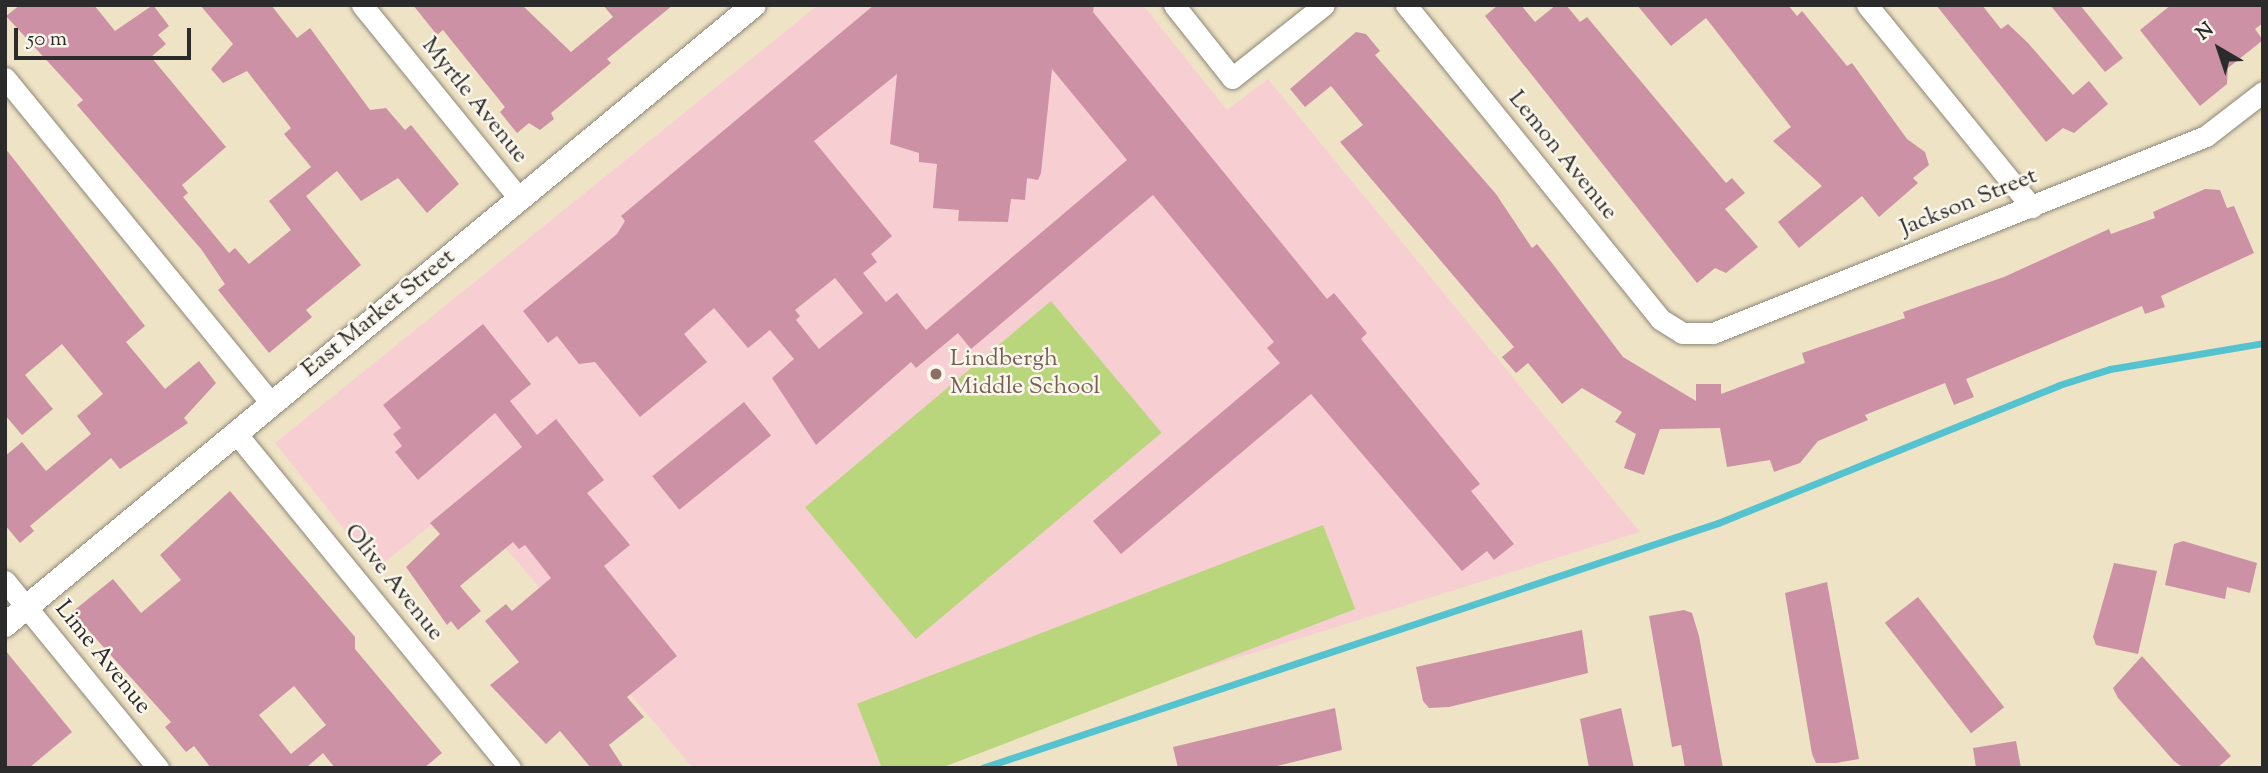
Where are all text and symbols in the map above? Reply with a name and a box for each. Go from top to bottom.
scale bar [18,14,194,58]
north arrow [2184,14,2254,84]
text: N [2191,17,2220,48]
text: 50 m [27,25,67,55]
street label: Myrtle Avenue [414,32,534,170]
street label: Lemon Avenue [1501,86,1623,226]
street label: Jackson Street [1896,162,2042,244]
street label: East Market Street [297,243,461,385]
place label: Lindbergh Middle School [950,346,1100,402]
marker: Lindbergh Middle School [928,366,944,382]
street label: Olive Avenue [337,519,449,647]
street label: Lime Avenue [48,596,156,720]

